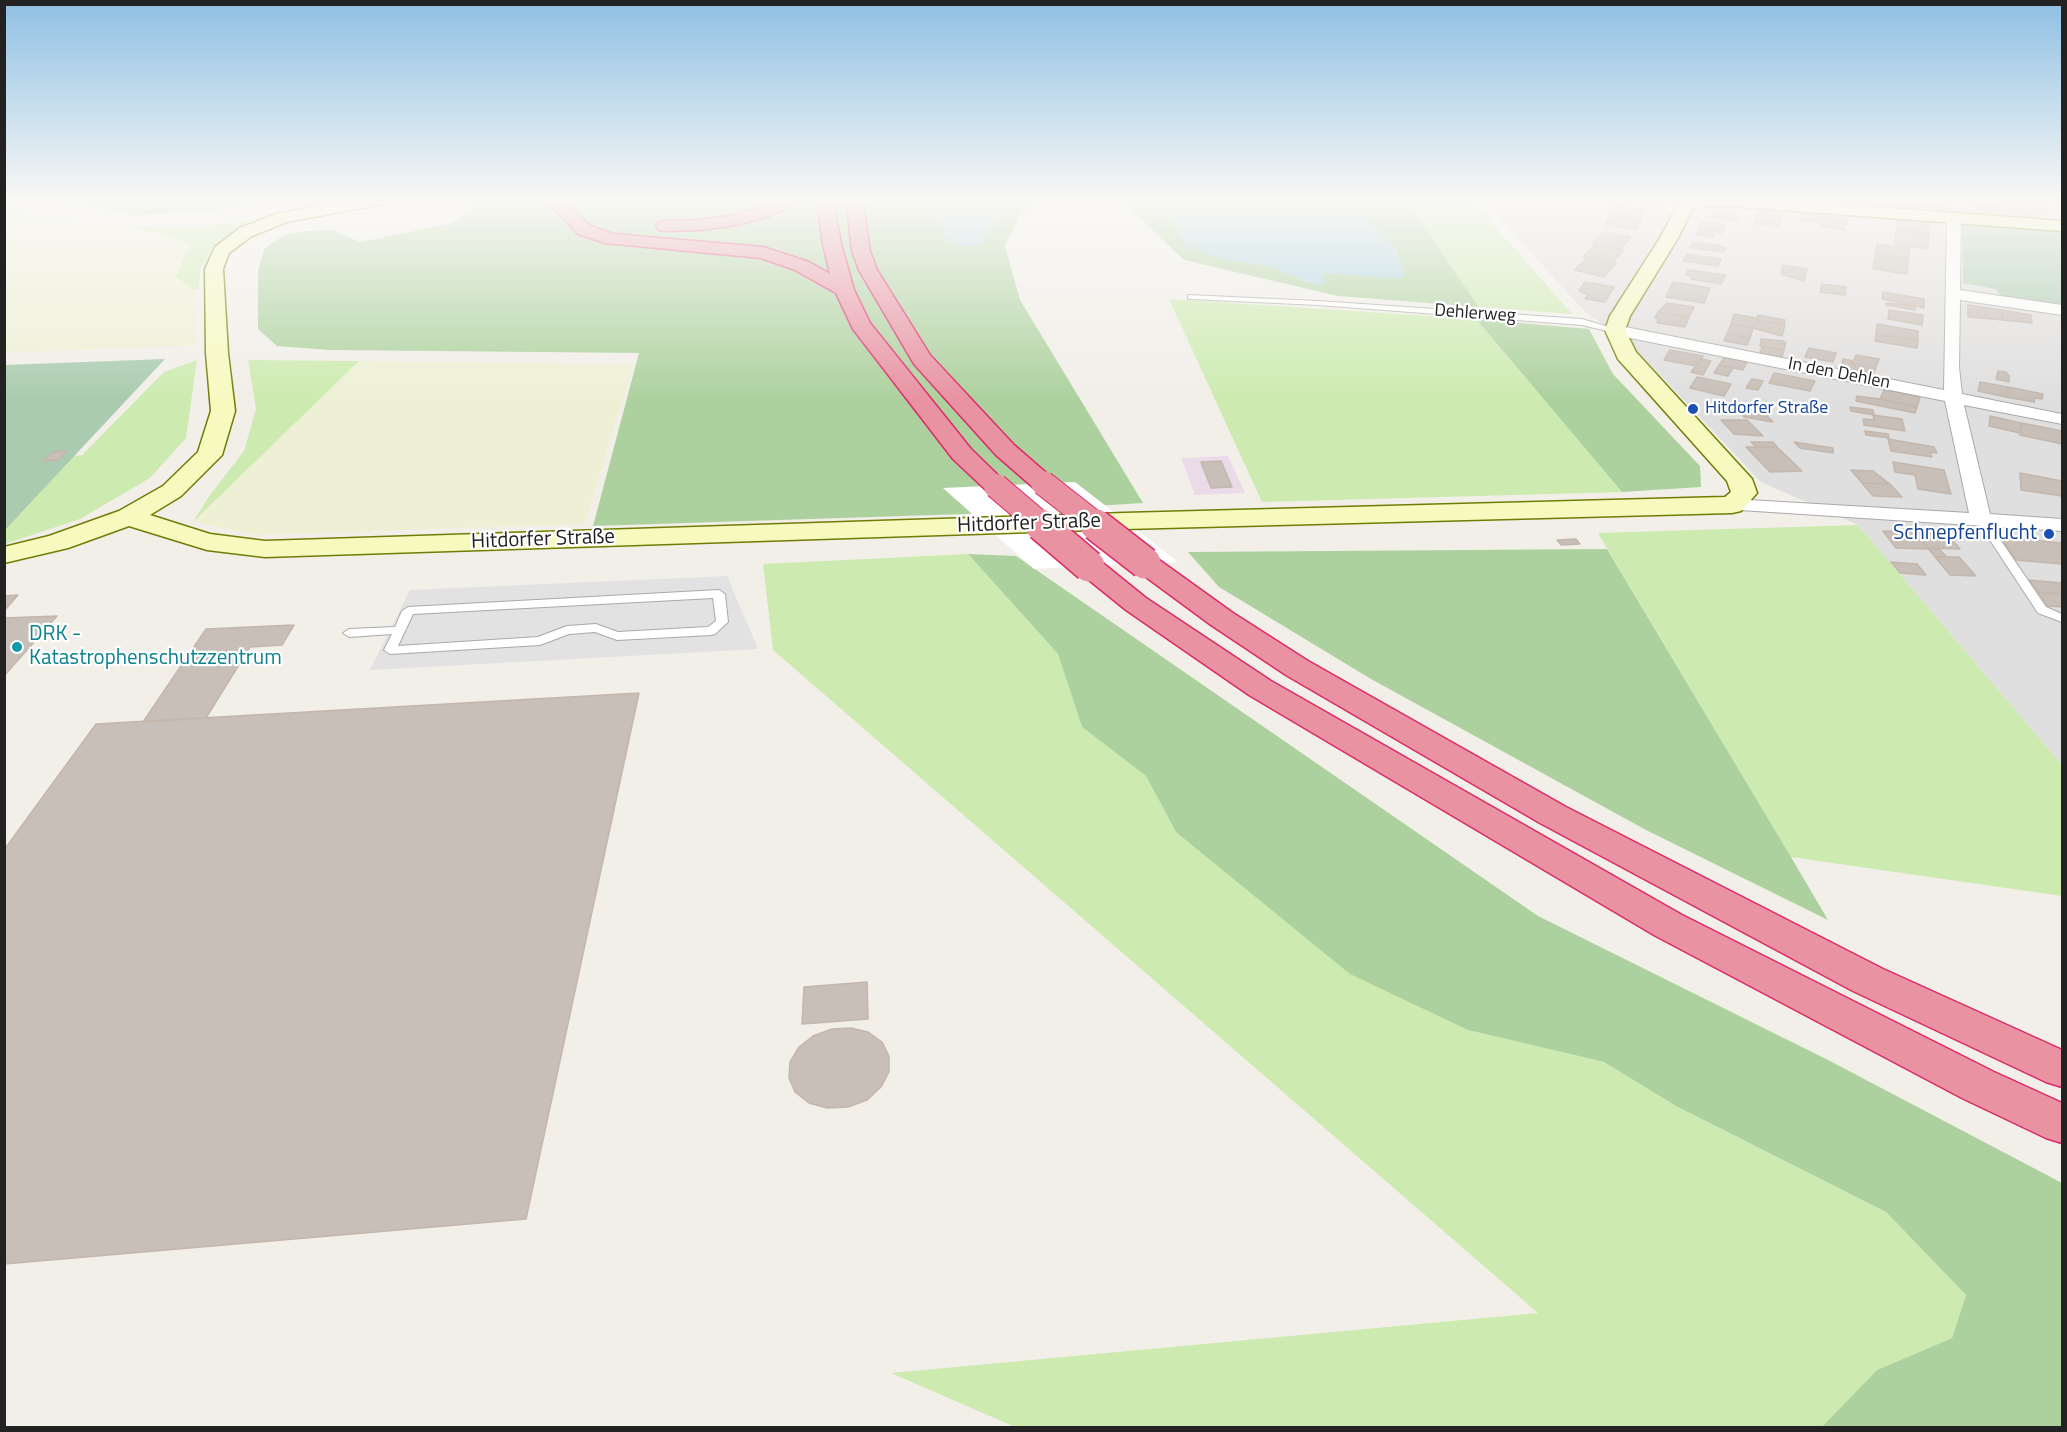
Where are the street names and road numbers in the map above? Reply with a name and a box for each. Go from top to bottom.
street label: Dehlerweg [1433,300,1517,328]
street label: In den Dehlen [1786,354,1892,394]
street label: Hitdorfer Straße [957,509,1101,539]
street label: Hitdorfer Straße [471,525,615,555]

